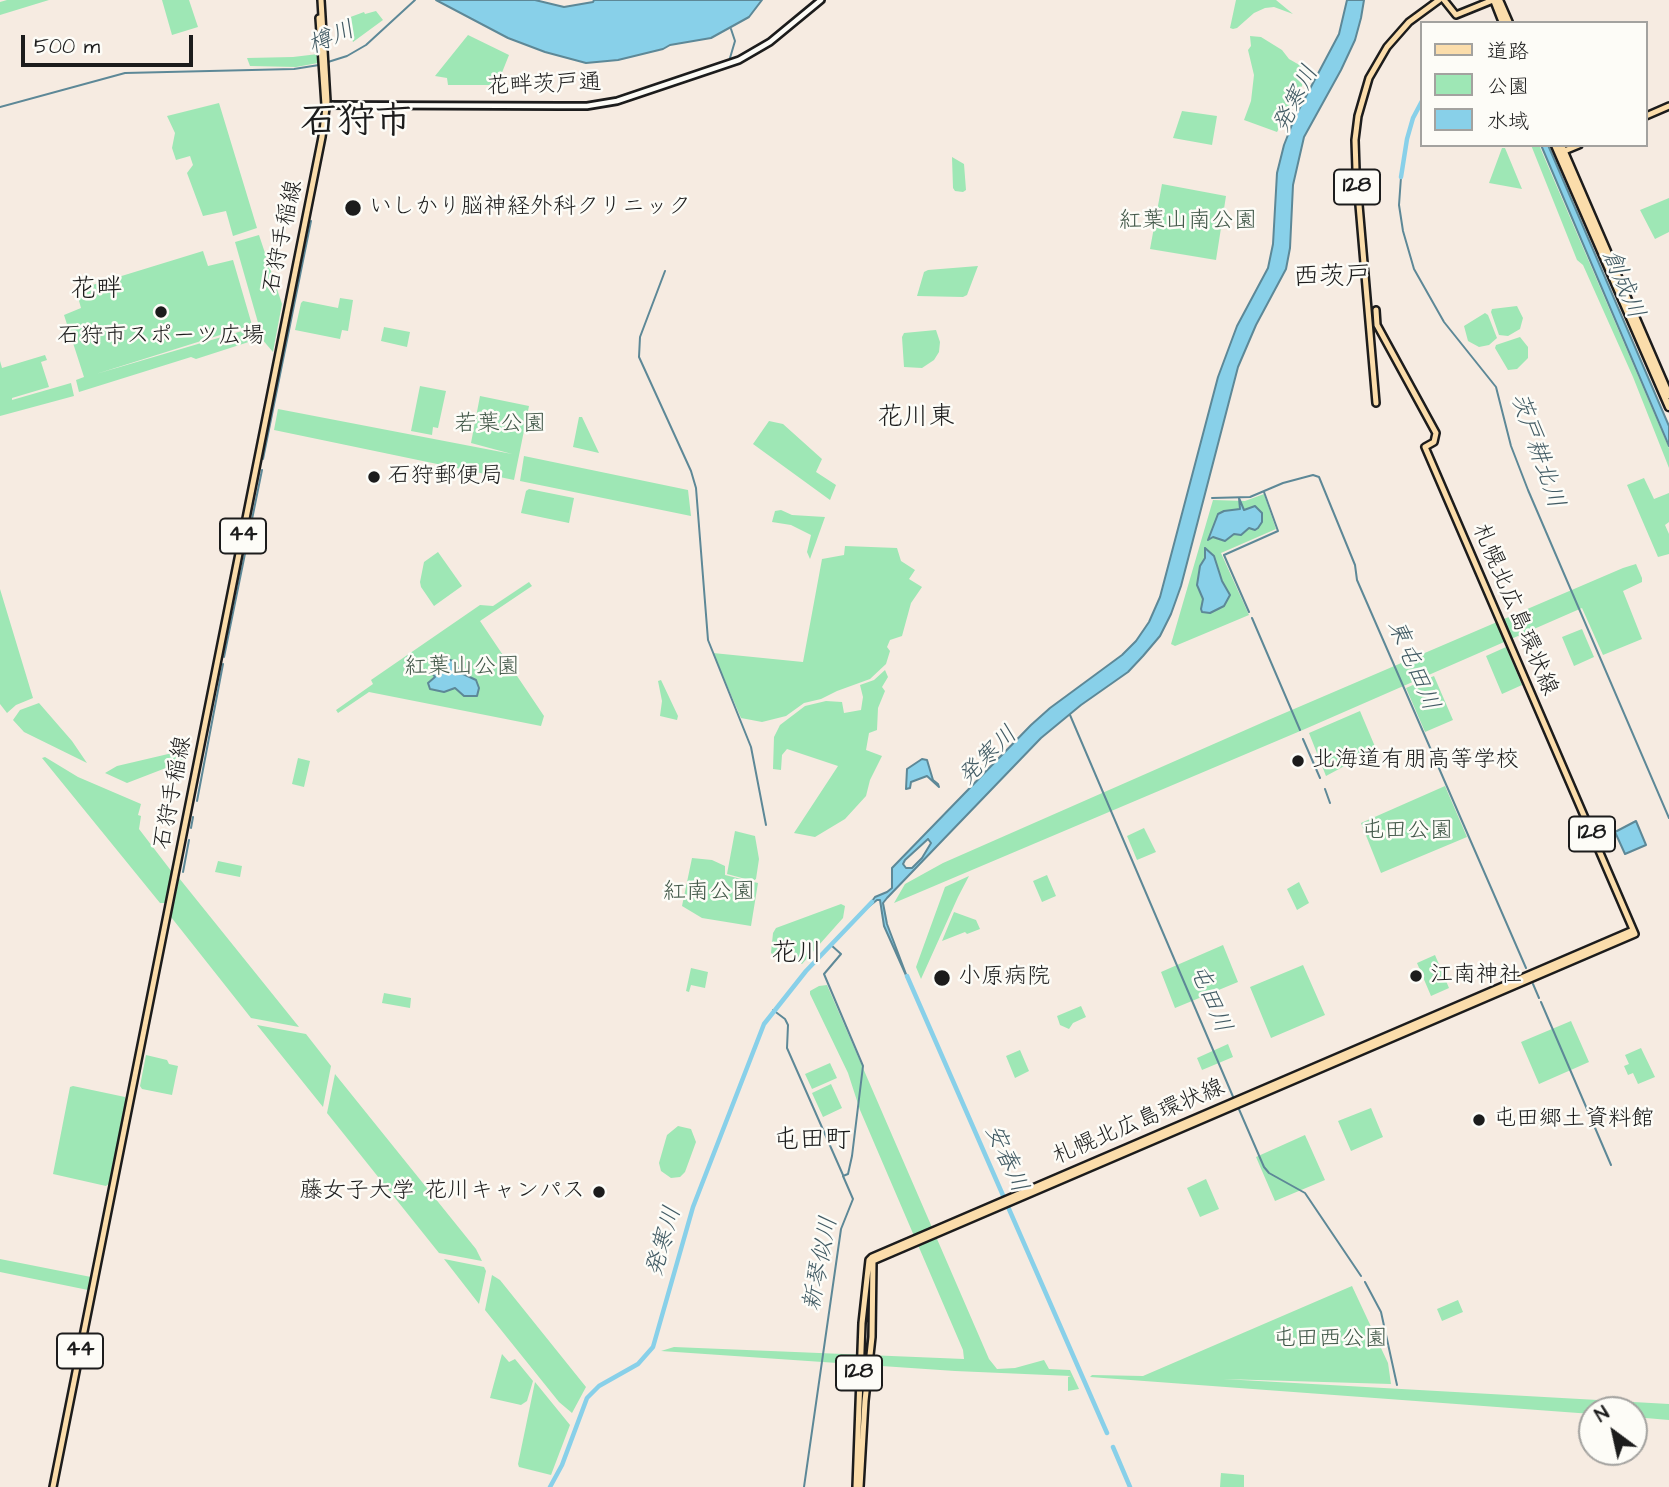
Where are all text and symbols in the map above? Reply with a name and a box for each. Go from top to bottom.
water label: 樽川 [304,16,360,62]
scale bar [24,21,196,65]
legend [1420,21,1648,147]
text: 500 m [34,32,100,61]
text: 道路 [1487,37,1529,66]
water label: 発寒川 [1268,61,1326,139]
street label: 花畔茨戸通 [486,70,602,102]
text: 公園 [1487,72,1529,101]
district label: 石狩市 [301,102,411,146]
text: 水域 [1487,107,1529,136]
road number: 128 [1334,170,1380,204]
street label: 石狩手稲線 [259,178,309,296]
place label: いしかり脳神経外科クリニック [369,194,691,222]
marker: いしかり脳神経外科クリニック [343,198,363,218]
park label: 紅葉山南公園 [1119,208,1257,236]
water label: 創成川 [1595,246,1649,324]
district label: 西茨戸 [1293,263,1371,295]
district label: 花畔 [70,275,122,307]
marker: 石狩市スポーツ広場 [153,304,169,320]
place label: 石狩市スポーツ広場 [58,323,264,351]
water label: 茨戸耕北川 [1503,390,1569,512]
district label: 花川東 [877,403,955,435]
park label: 若葉公園 [454,411,546,439]
place label: 石狩郵便局 [388,463,503,491]
marker: 石狩郵便局 [366,469,382,485]
road number: 44 [220,518,266,554]
street label: 札幌北広島環状線 [1465,520,1563,700]
water label: 東屯田川 [1380,616,1444,716]
park label: 紅葉山公園 [405,654,519,682]
water label: 発寒川 [953,721,1025,793]
street label: 石狩手稲線 [149,734,199,852]
place label: 北海道有朋高等学校 [1312,747,1519,775]
marker: 北海道有朋高等学校 [1290,753,1306,769]
road number: 128 [1569,816,1615,852]
park label: 屯田公園 [1361,818,1453,846]
park label: 紅南公園 [663,879,755,907]
district label: 花川 [771,939,823,971]
water label: 屯田川 [1182,960,1236,1038]
place label: 江南神社 [1430,962,1522,990]
place label: 小原病院 [958,964,1050,992]
marker: 小原病院 [932,968,952,988]
marker: 江南神社 [1408,968,1424,984]
street label: 札幌北広島環状線 [1049,1074,1229,1172]
place label: 屯田郷土資料館 [1493,1106,1654,1134]
marker: 屯田郷土資料館 [1471,1112,1487,1128]
water label: 安春川 [977,1120,1033,1198]
district label: 屯田町 [773,1126,851,1158]
place label: 藤女子大学 花川キャンパス [300,1178,585,1206]
marker: 藤女子大学 花川キャンパス [591,1184,607,1200]
water label: 発寒川 [641,1203,689,1281]
water label: 新琴似川 [799,1214,845,1314]
park label: 屯田西公園 [1273,1326,1387,1354]
road number: 44 [57,1334,103,1368]
road number: 128 [836,1356,882,1390]
north arrow [1578,1396,1648,1466]
text: N [1590,1400,1615,1429]

